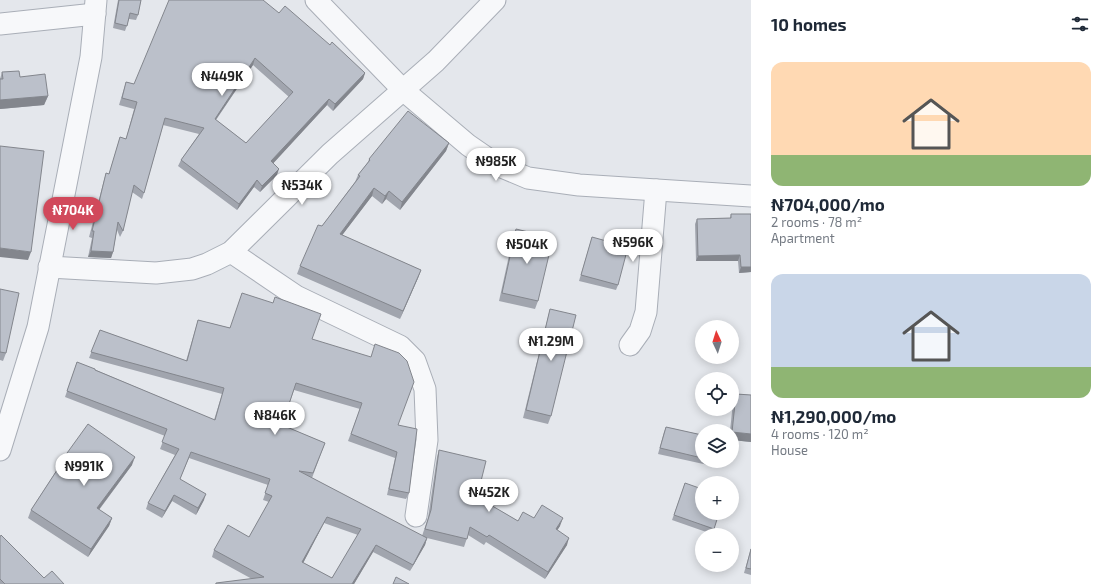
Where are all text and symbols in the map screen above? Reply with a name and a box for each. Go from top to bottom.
icon: filters [1069,13,1091,35]
text: 10 homes [771,14,847,34]
pin: ₦449K [194,63,250,97]
text: ₦449K [201,68,243,84]
icon: home [895,88,967,160]
pin: ₦985K [468,148,524,182]
text: ₦985K [475,153,517,169]
pin: ₦534K [274,172,330,206]
text: ₦534K [281,177,323,193]
text: ₦704,000/mo [771,194,885,214]
pin: ₦704K [45,197,101,231]
text: ₦704K [52,202,94,218]
text: 2 rooms · 78 m² [771,214,862,230]
pin: ₦596K [605,229,661,263]
text: Apartment [771,230,835,246]
pin: ₦504K [499,231,555,265]
text: ₦596K [613,234,653,250]
text: ₦504K [506,236,548,252]
icon: home [895,300,967,372]
north arrow [695,320,739,364]
map controls [695,320,739,572]
pin: ₦1.29M [518,328,584,362]
text: ₦1.29M [528,333,574,349]
button: locate [695,372,739,416]
pin: ₦846K [247,402,303,436]
text: ₦1,290,000/mo [771,406,896,426]
text: ₦846K [254,407,296,423]
button: layers [695,424,739,468]
text: 4 rooms · 120 m² [771,426,869,442]
text: House [771,442,808,458]
pin: ₦991K [56,453,112,487]
text: ₦991K [64,458,104,474]
button: + [695,476,739,520]
pin: ₦452K [461,479,517,513]
text: ₦452K [468,484,510,500]
button: − [695,528,739,572]

